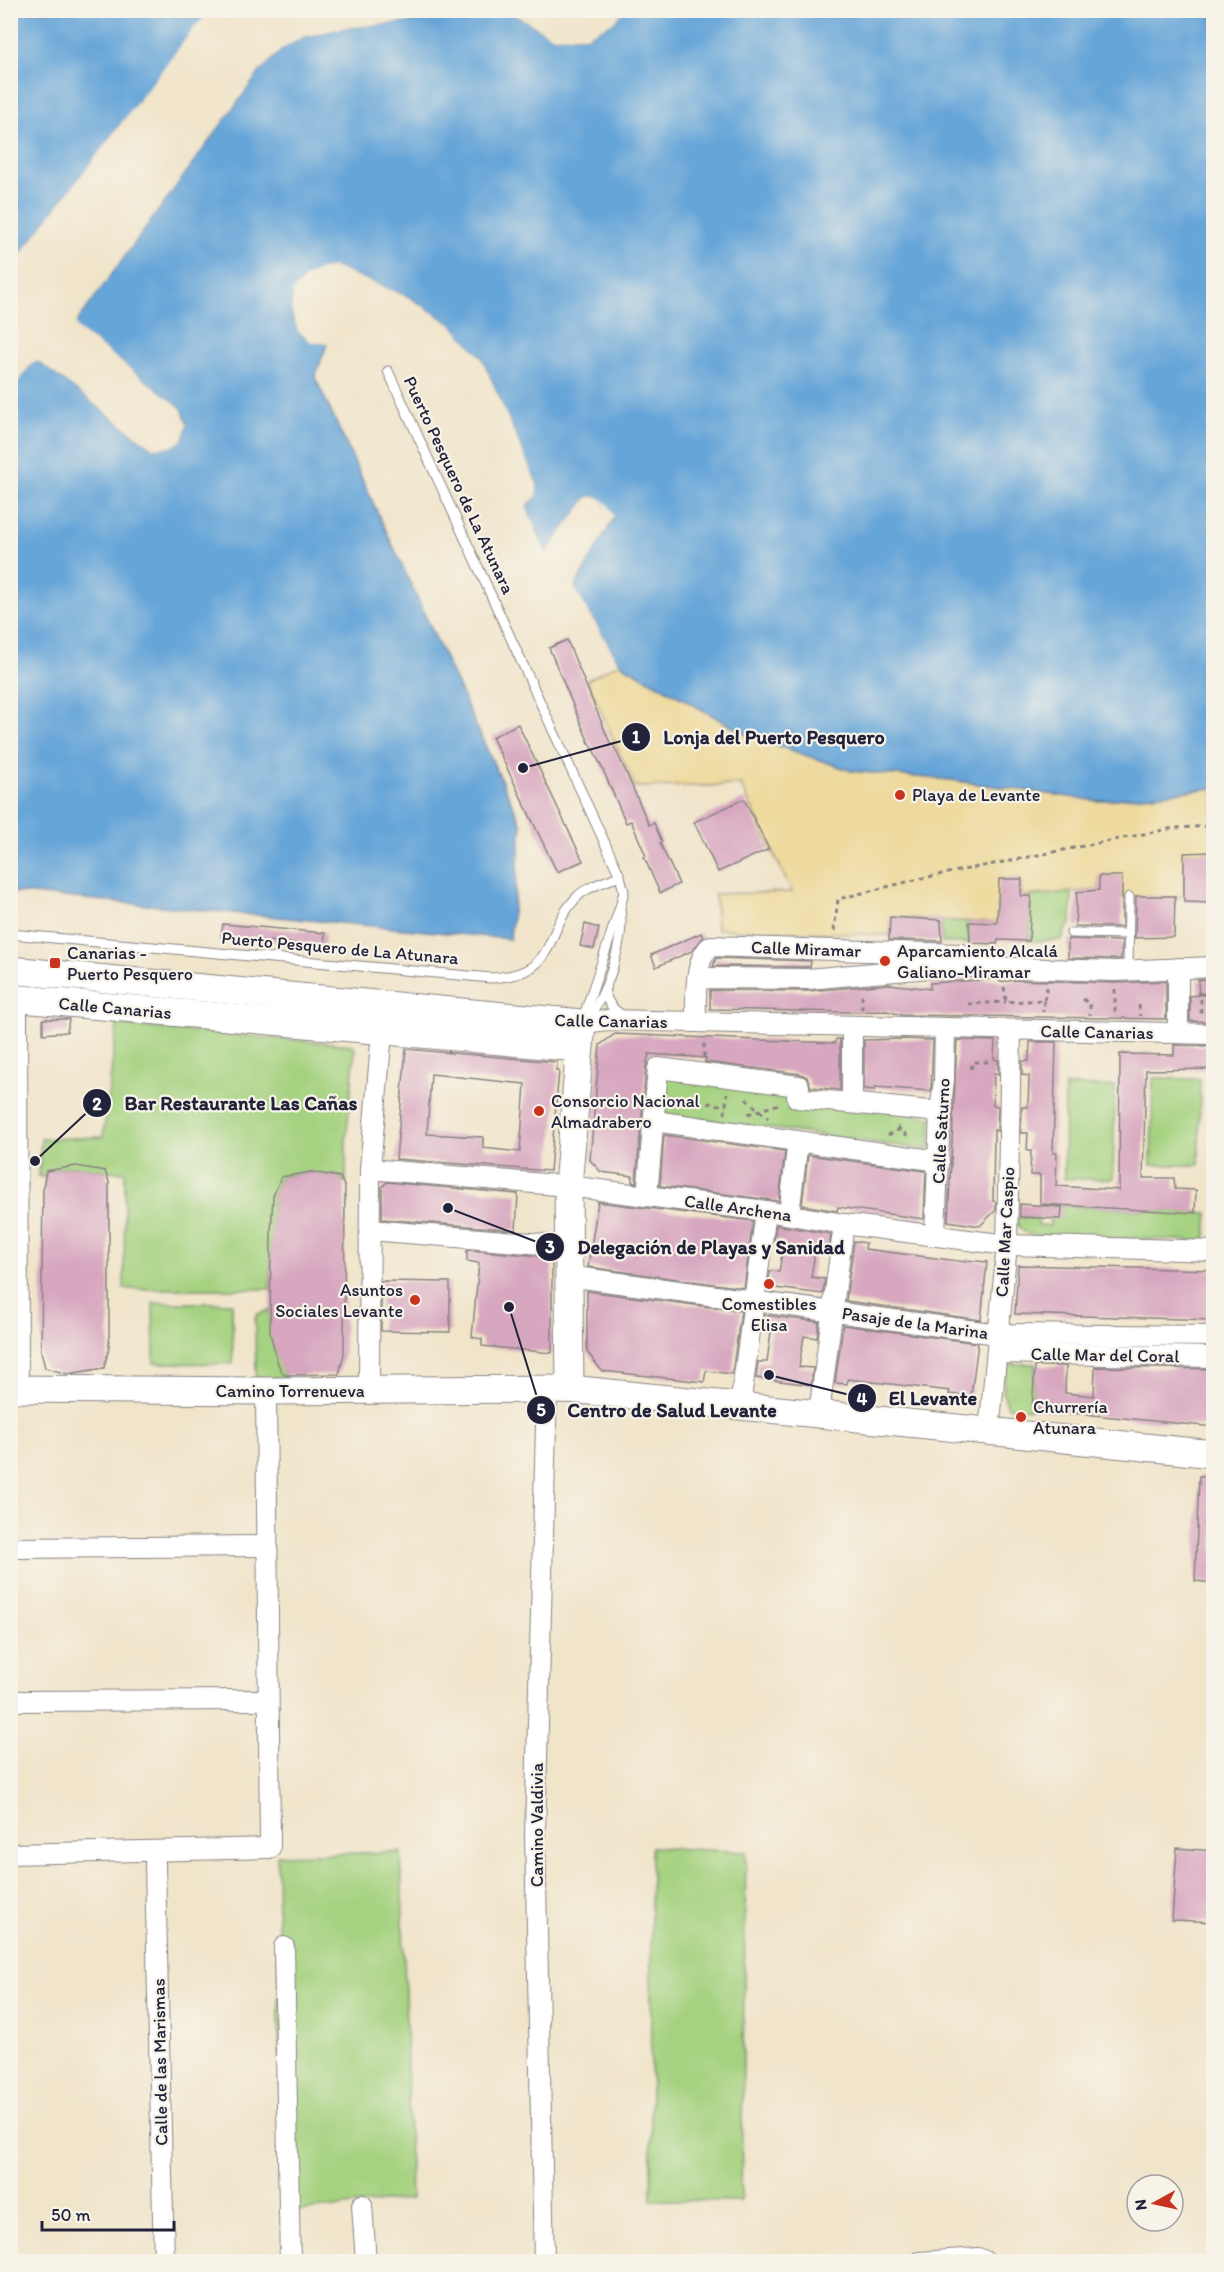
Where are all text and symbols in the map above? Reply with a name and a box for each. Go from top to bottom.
street label: Puerto Pesquero de La Atunara [399,372,520,598]
callout: Lonja del Puerto Pesquero [621,718,897,756]
text: Lonja del Puerto Pesquero [663,725,885,750]
text: 1 [632,726,641,748]
place label: Playa de Levante [912,784,1041,806]
marker: Playa de Levante [893,788,907,802]
street label: Puerto Pesquero de La Atunara [220,927,460,969]
street label: Calle Miramar [751,936,862,962]
place label: Aparcamiento Alcalá Galiano-Miramar [897,940,1059,983]
place label: Canarias - Puerto Pesquero [67,942,193,985]
marker: Aparcamiento Alcalá Galiano-Miramar [878,954,892,968]
marker: Canarias - Puerto Pesquero [48,956,62,970]
street label: Calle Canarias [58,992,172,1024]
street label: Calle Canarias [554,1009,668,1033]
street label: Calle Canarias [1040,1020,1154,1044]
street label: Calle Saturno [927,1078,955,1184]
callout: Bar Restaurante Las Cañas [82,1084,369,1122]
place label: Consorcio Nacional Almadrabero [551,1090,700,1133]
text: Bar Restaurante Las Cañas [125,1091,358,1115]
text: 2 [92,1093,102,1115]
marker: Consorcio Nacional Almadrabero [532,1104,546,1118]
street label: Calle Mar Caspio [991,1166,1019,1298]
street label: Calle Archena [683,1190,794,1227]
callout: Delegación de Playas y Sanidad [535,1228,857,1266]
text: Delegación de Playas y Sanidad [577,1235,845,1260]
text: 3 [545,1236,555,1258]
marker: Comestibles Elisa [762,1277,776,1291]
place label: Asuntos Sociales Levante [275,1279,403,1322]
marker: Asuntos Sociales Levante [408,1293,422,1307]
place label: Comestibles Elisa [722,1293,816,1336]
street label: Pasaje de la Marina [840,1302,990,1344]
street label: Calle Mar del Coral [1030,1343,1180,1367]
callout: El Levante [847,1379,989,1417]
street label: Camino Torrenueva [215,1380,365,1402]
text: El Levante [889,1386,978,1410]
text: 4 [857,1388,868,1410]
callout: Centro de Salud Levante [526,1391,788,1429]
place label: Churrería Atunara [1033,1396,1108,1439]
text: Centro de Salud Levante [567,1398,777,1422]
text: 5 [536,1399,546,1421]
marker: Churrería Atunara [1014,1410,1028,1424]
street label: Camino Valdivia [526,1762,548,1887]
street label: Calle de las Marismas [148,1978,172,2146]
north arrow [1125,2173,1185,2233]
scale bar [42,2194,174,2232]
text: N [1130,2198,1151,2212]
text: 50 m [51,2204,91,2226]

